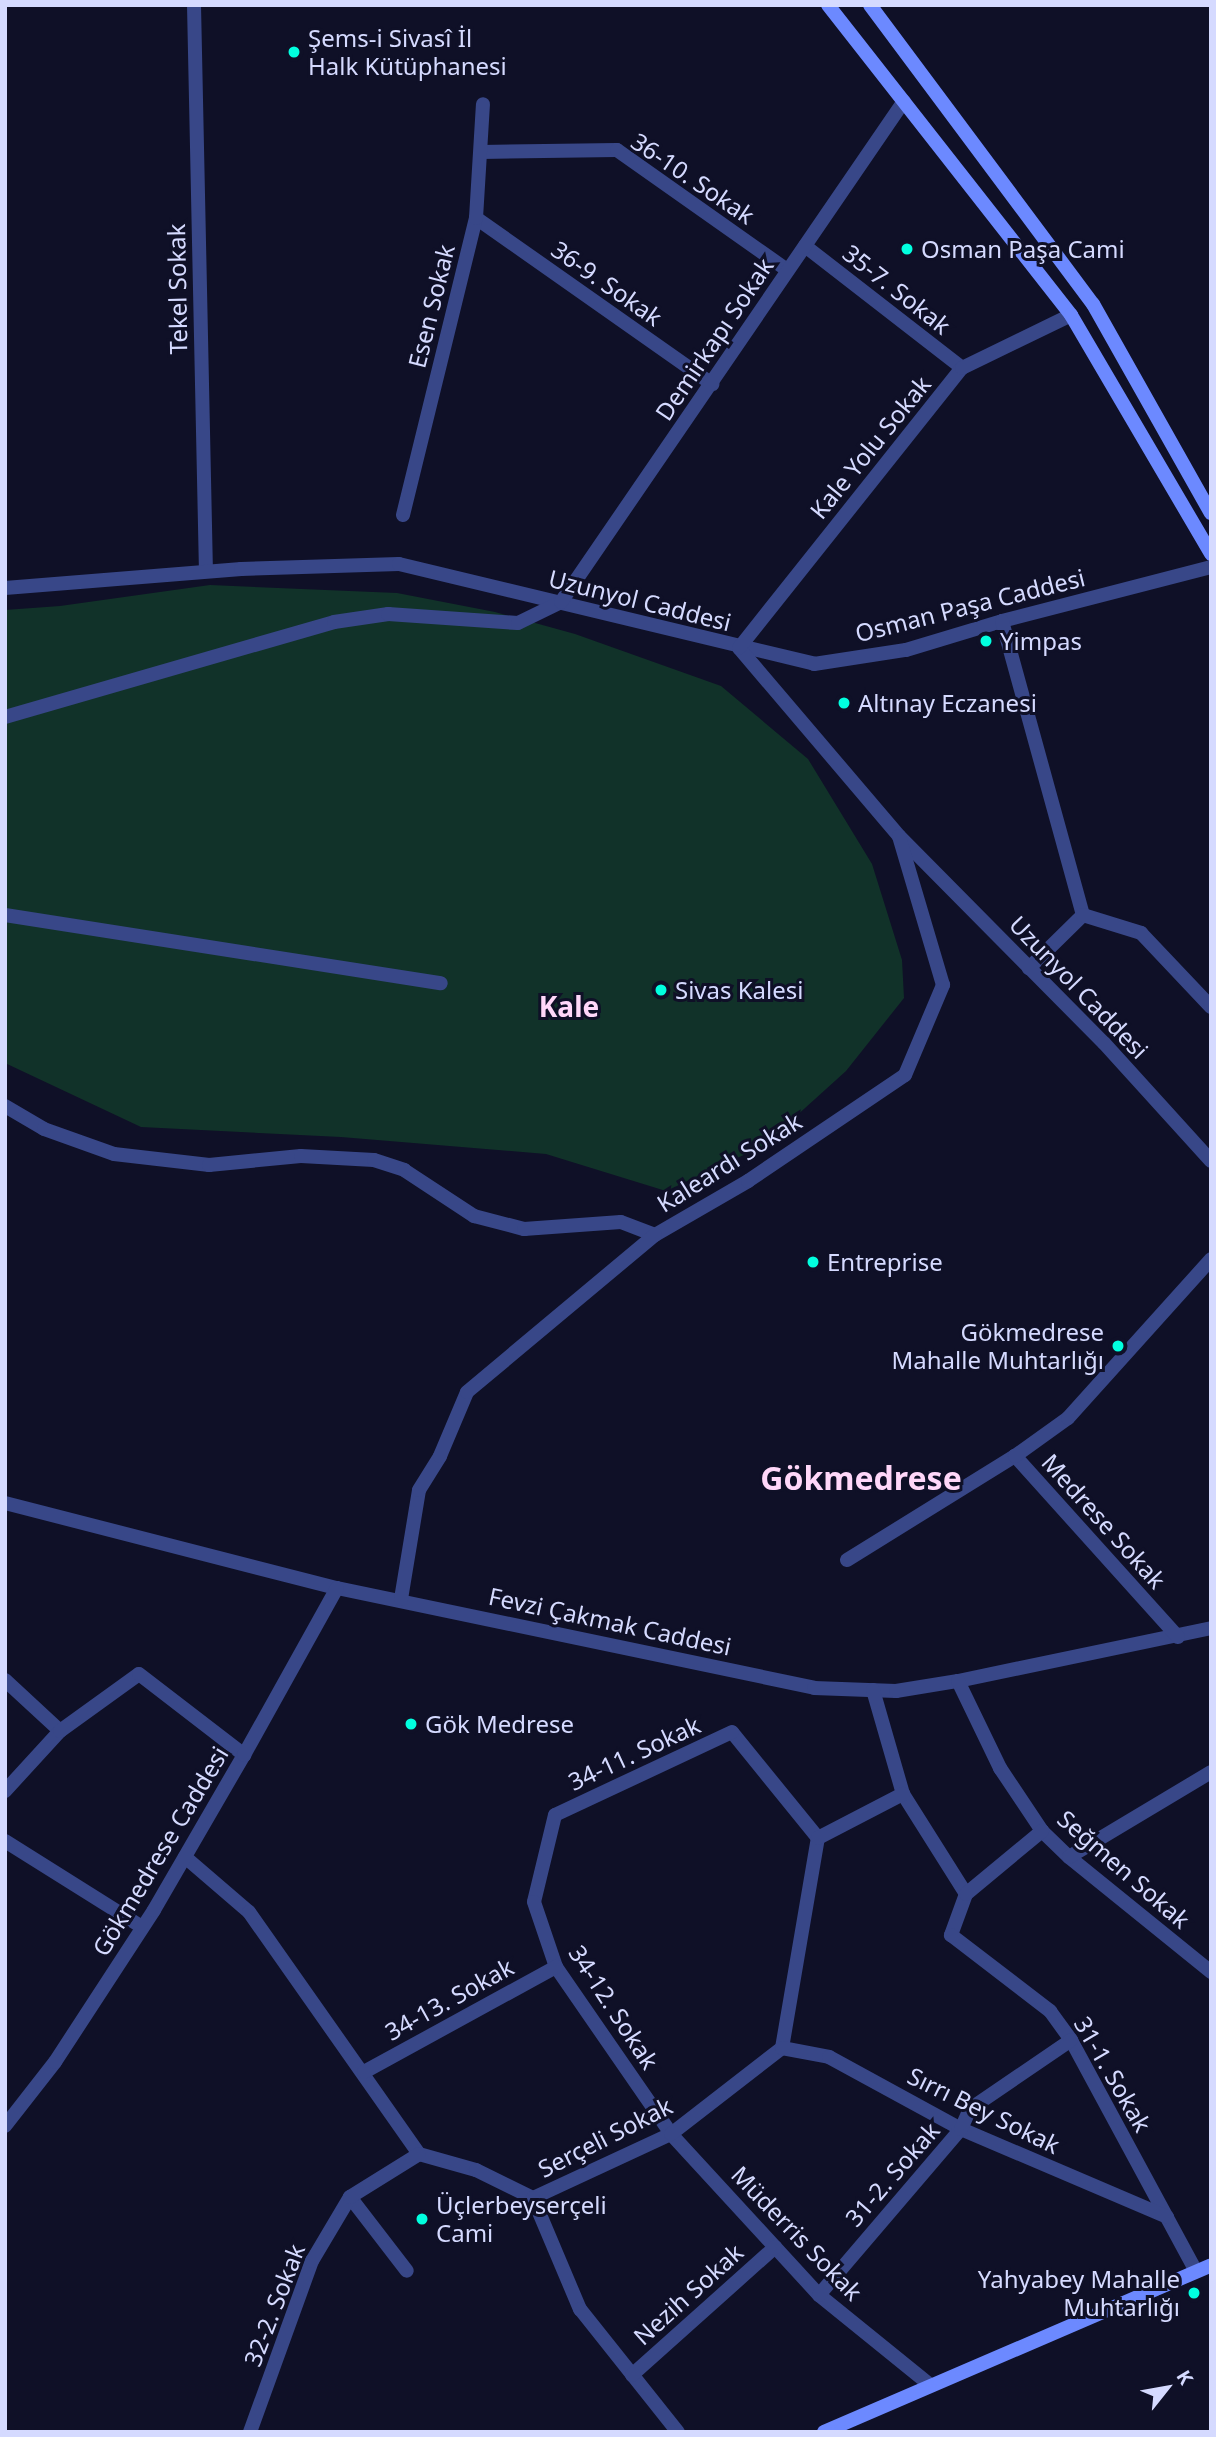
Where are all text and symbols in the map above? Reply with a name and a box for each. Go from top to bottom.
place label: Şems-i Sivasî İl Halk Kütüphanesi [308,24,507,80]
marker: Şems-i Sivasî İl Halk Kütüphanesi [286,44,302,60]
street label: 36-10. Sokak [626,126,760,230]
street label: Tekel Sokak [161,223,193,355]
street label: 36-9. Sokak [546,234,668,332]
place label: Osman Paşa Cami [921,235,1125,263]
street label: 35-7. Sokak [838,238,956,340]
street label: Esen Sokak [402,241,460,371]
marker: Osman Paşa Cami [899,241,915,257]
street label: Demirkapı Sokak [649,252,779,426]
street label: Kale Yolu Sokak [804,370,936,524]
street label: Uzunyol Caddesi [546,563,734,637]
street label: Osman Paşa Caddesi [852,563,1088,647]
place label: Yimpas [1000,627,1082,655]
marker: Yimpas [978,633,994,649]
place label: Altınay Eczanesi [858,689,1037,717]
marker: Altınay Eczanesi [836,695,852,711]
street label: Uzunyol Caddesi [1004,910,1154,1064]
place label: Sivas Kalesi [675,976,803,1004]
marker: Sivas Kalesi [653,982,669,998]
district label: Kale [539,989,599,1023]
street label: Kaleardı Sokak [651,1106,807,1218]
place label: Entreprise [827,1248,943,1276]
marker: Entreprise [805,1254,821,1270]
place label: Gökmedrese Mahalle Muhtarlığı [892,1318,1104,1374]
marker: Gökmedrese Mahalle Muhtarlığı [1110,1338,1126,1354]
street label: Medrese Sokak [1036,1448,1172,1594]
district label: Gökmedrese [760,1459,962,1497]
street label: Fevzi Çakmak Caddesi [486,1581,734,1661]
place label: Gök Medrese [425,1710,574,1738]
street label: 34-11. Sokak [564,1710,704,1796]
marker: Gök Medrese [403,1716,419,1732]
street label: Gökmedrese Caddesi [86,1741,234,1961]
street label: Seğmen Sokak [1052,1804,1196,1934]
street label: 34-12. Sokak [563,1940,665,2074]
street label: 34-13. Sokak [380,1952,518,2046]
street label: 31-1. Sokak [1068,2011,1158,2137]
street label: Sırrı Bey Sokak [903,2061,1065,2159]
street label: Serçeli Sokak [533,2091,677,2183]
street label: 31-2. Sokak [839,2116,945,2232]
street label: Müderris Sokak [726,2160,868,2306]
place label: Üçlerbeyserçeli Cami [436,2191,607,2247]
marker: Üçlerbeyserçeli Cami [414,2211,430,2227]
street label: Nezih Sokak [628,2238,748,2350]
street label: 32-2. Sokak [238,2240,310,2370]
place label: Yahyabey Mahalle Muhtarlığı [978,2265,1180,2321]
marker: Yahyabey Mahalle Muhtarlığı [1186,2285,1202,2301]
north arrow [1132,2353,1202,2423]
text: K [1171,2365,1199,2389]

